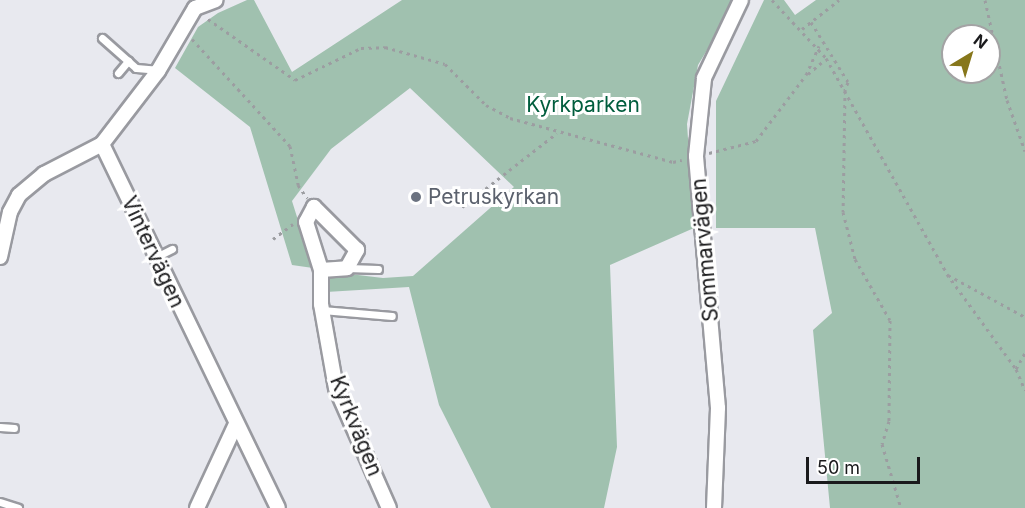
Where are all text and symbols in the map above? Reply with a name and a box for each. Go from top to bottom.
north arrow [941,24,1001,84]
text: N [970,30,992,53]
park label: Kyrkparken [526,92,640,118]
street label: Sommarvägen [686,177,724,323]
place label: Petruskyrkan [428,184,559,210]
marker: Petruskyrkan [409,190,423,204]
street label: Vintervägen [116,192,190,312]
street label: Kyrkvägen [324,372,388,480]
scale bar [809,445,923,483]
text: 50 m [817,457,860,478]

